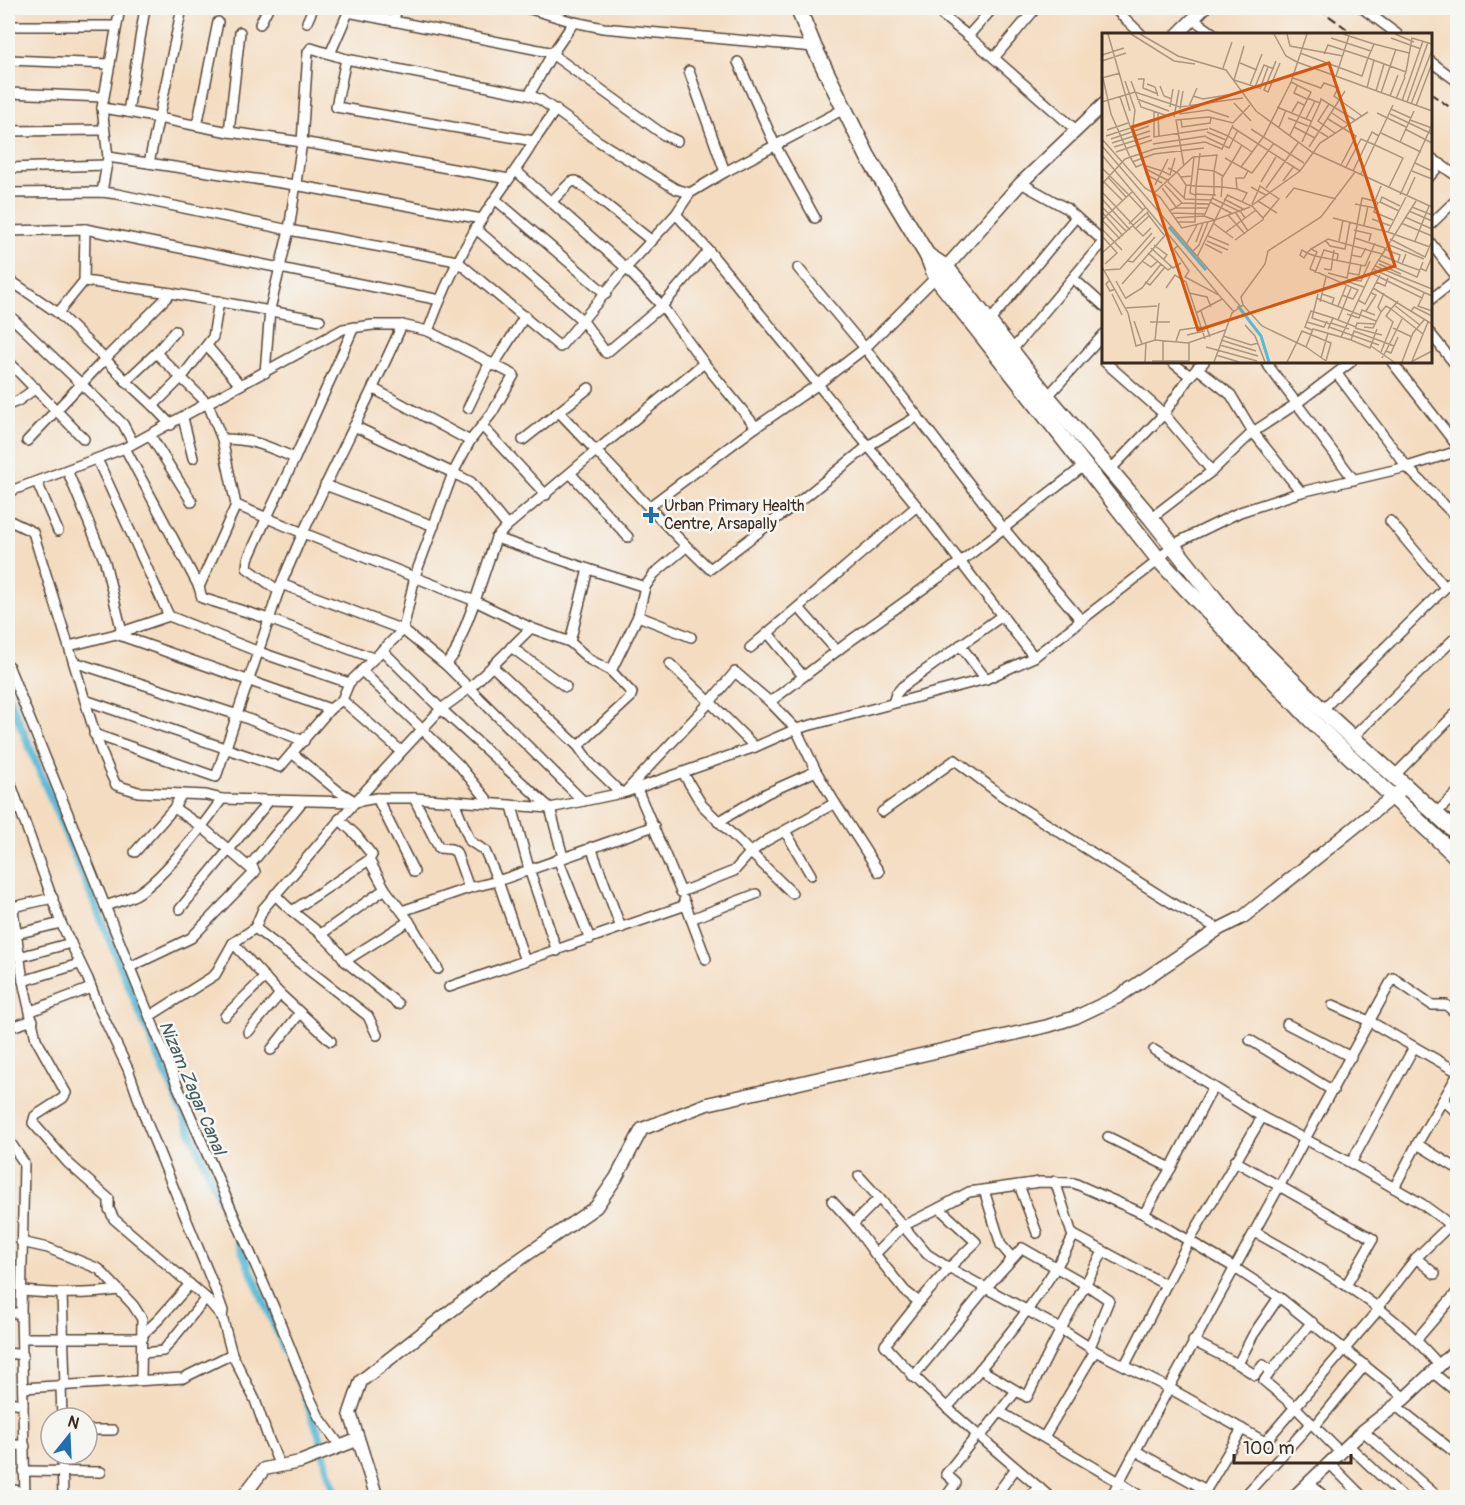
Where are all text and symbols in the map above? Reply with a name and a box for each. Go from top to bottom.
inset map [1102,33,1432,363]
place label: Urban Primary Health Centre, Arsapally [664,496,805,534]
marker: Urban Primary Health Centre, Arsapally [642,506,660,524]
water label: Nizam Zagar Canal [153,1018,231,1160]
north arrow [39,1406,99,1466]
text: N [65,1412,82,1434]
scale bar [1234,1427,1351,1465]
text: 100 m [1243,1437,1295,1460]

